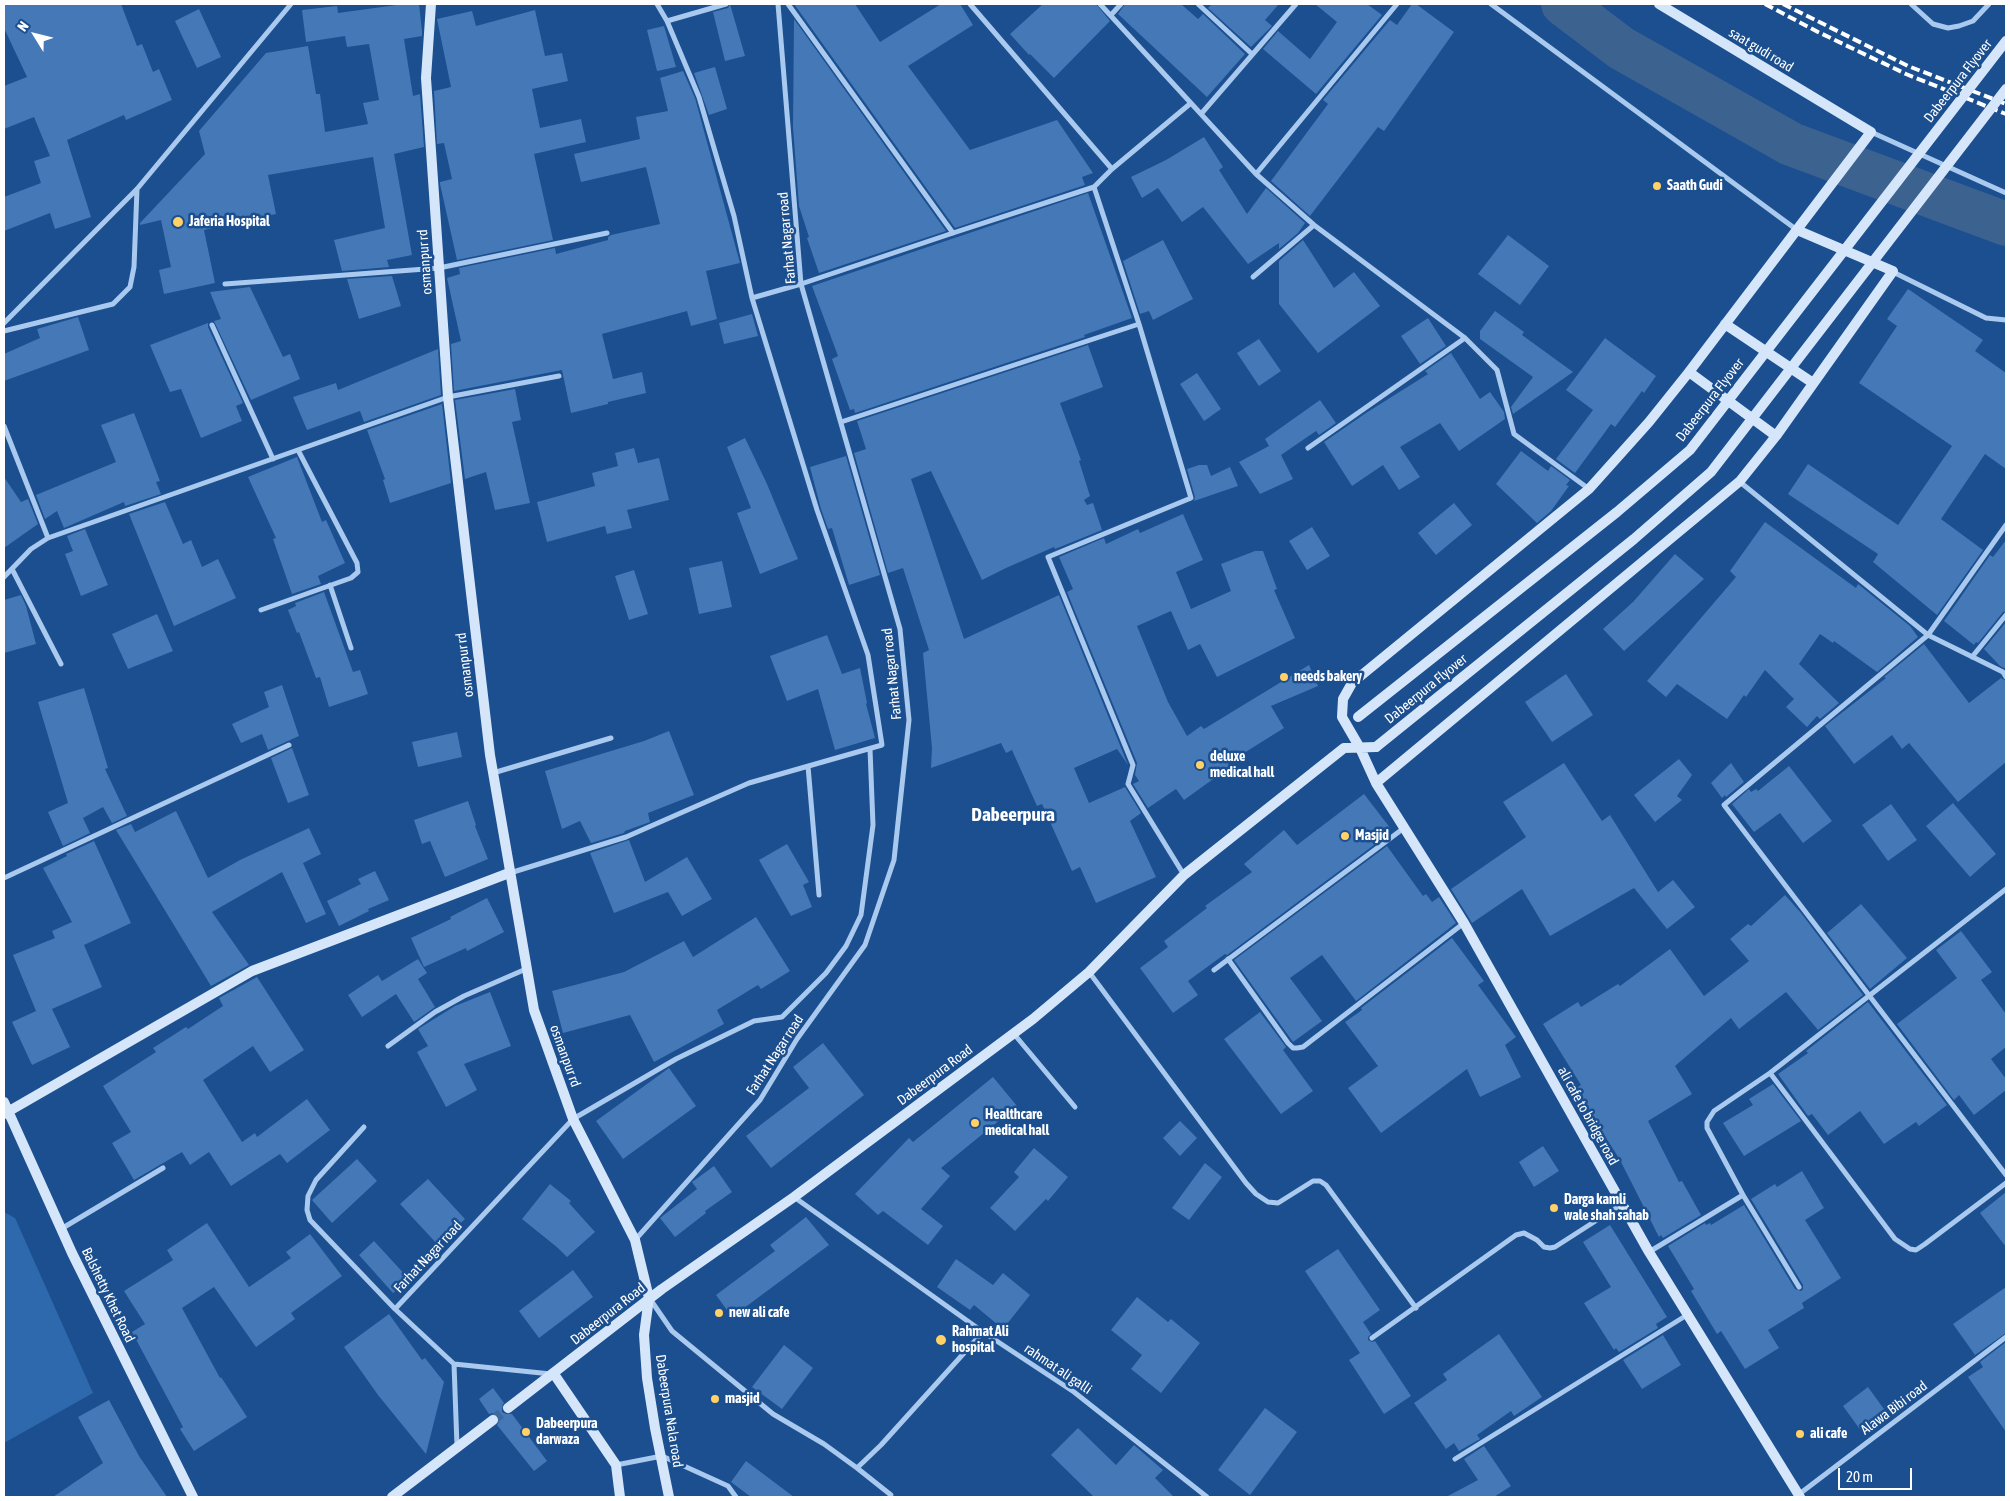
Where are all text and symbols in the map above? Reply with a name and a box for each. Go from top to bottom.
north arrow [10,10,60,60]
text: N [14,18,32,34]
street label: saat gudi road [1726,24,1796,76]
street label: Dabeerpura Flyover [1920,36,1996,126]
place label: Saath Gudi [1667,178,1723,194]
marker: Saath Gudi [1651,180,1663,192]
street label: Farhat Nagar road [775,191,799,285]
place label: Jaferia Hospital [189,214,270,230]
marker: Jaferia Hospital [171,215,185,229]
street label: osmanpur rd [414,229,436,295]
street label: Dabeerpura Flyover [1672,355,1748,445]
street label: Farhat Nagar road [879,627,905,721]
street label: osmanpur rd [453,632,477,698]
street label: Dabeerpura Flyover [1382,651,1470,727]
place label: needs bakery [1294,669,1362,685]
marker: needs bakery [1278,671,1290,683]
place label: deluxe medical hall [1210,749,1274,782]
marker: deluxe medical hall [1194,759,1206,771]
district label: Dabeerpura [971,804,1055,826]
place label: Masjid [1355,828,1389,844]
marker: Masjid [1339,830,1351,842]
street label: Farhat Nagar road [743,1012,807,1098]
street label: osmanpur rd [546,1023,584,1089]
street label: Dabeerpura Road [894,1041,976,1109]
street label: ali cafe to bridge road [1554,1064,1622,1168]
place label: Healthcare medical hall [985,1107,1049,1140]
marker: Healthcare medical hall [969,1117,981,1129]
place label: Darga kamli wale shah sahab [1564,1192,1649,1224]
marker: Darga kamli wale shah sahab [1548,1202,1560,1214]
street label: Farhat Nagar road [390,1218,466,1296]
street label: Balshetty Khet Road [78,1245,138,1345]
street label: Dabeerpura Road [567,1280,649,1348]
place label: new ali cafe [729,1305,790,1321]
marker: new ali cafe [713,1307,725,1319]
place label: Rahmat Ali hospital [952,1324,1009,1356]
marker: Rahmat Ali hospital [934,1333,948,1347]
street label: rahmat ali galli [1021,1340,1095,1398]
street label: Dabeerpura Nala road [652,1353,686,1469]
street label: Alawa Bibi road [1857,1377,1931,1439]
place label: masjid [725,1391,760,1407]
marker: masjid [709,1393,721,1405]
place label: Dabeerpura darwaza [536,1416,598,1448]
marker: Dabeerpura darwaza [520,1426,532,1438]
place label: ali cafe [1810,1426,1847,1442]
marker: ali cafe [1794,1428,1806,1440]
scale bar [1840,1458,1914,1490]
text: 20 m [1846,1468,1873,1485]

